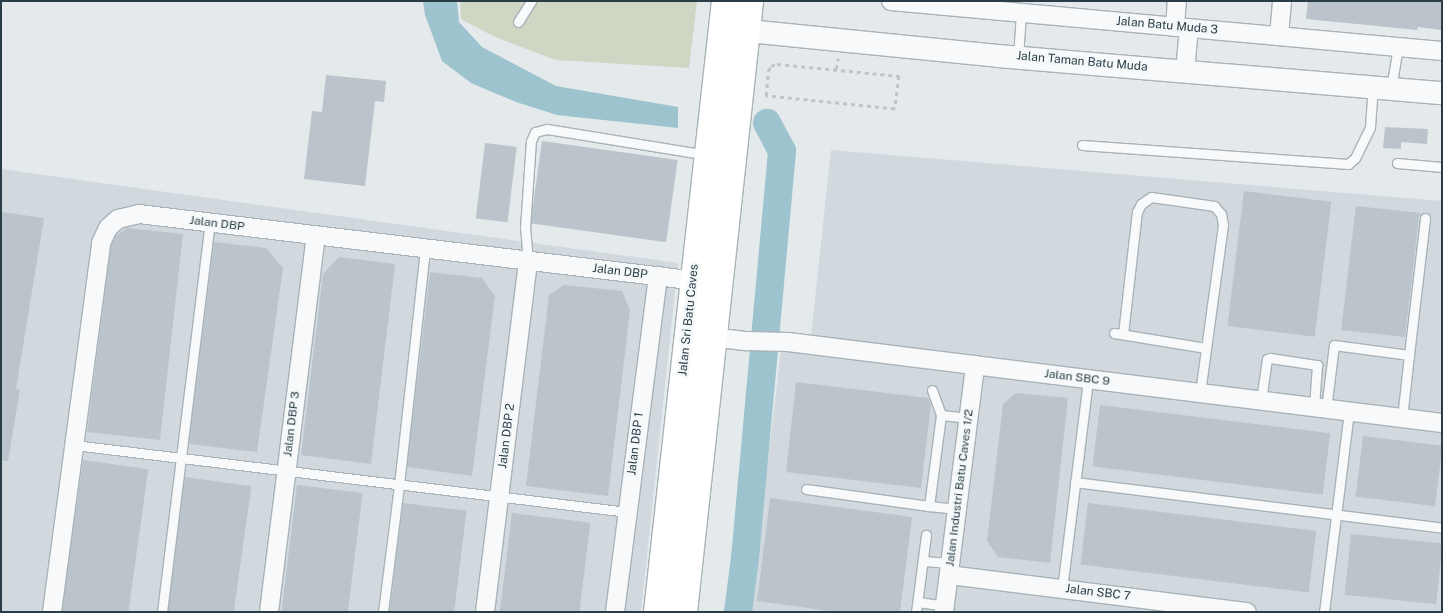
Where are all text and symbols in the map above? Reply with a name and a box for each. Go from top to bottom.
street label: Jalan Batu Muda 3 [1116,14,1218,38]
street label: Jalan Taman Batu Muda [1016,49,1148,75]
street label: Jalan DBP [189,213,245,235]
street label: Jalan DBP [592,261,648,283]
street label: Jalan Sri Batu Caves [676,263,702,377]
street label: Jalan SBC 9 [1043,367,1111,389]
street label: Jalan DBP 3 [281,390,303,458]
street label: Jalan DBP 2 [496,403,518,469]
street label: Jalan Industri Batu Caves 1/2 [943,409,977,567]
street label: Jalan DBP 1 [625,412,647,476]
street label: Jalan SBC 7 [1064,582,1132,604]

